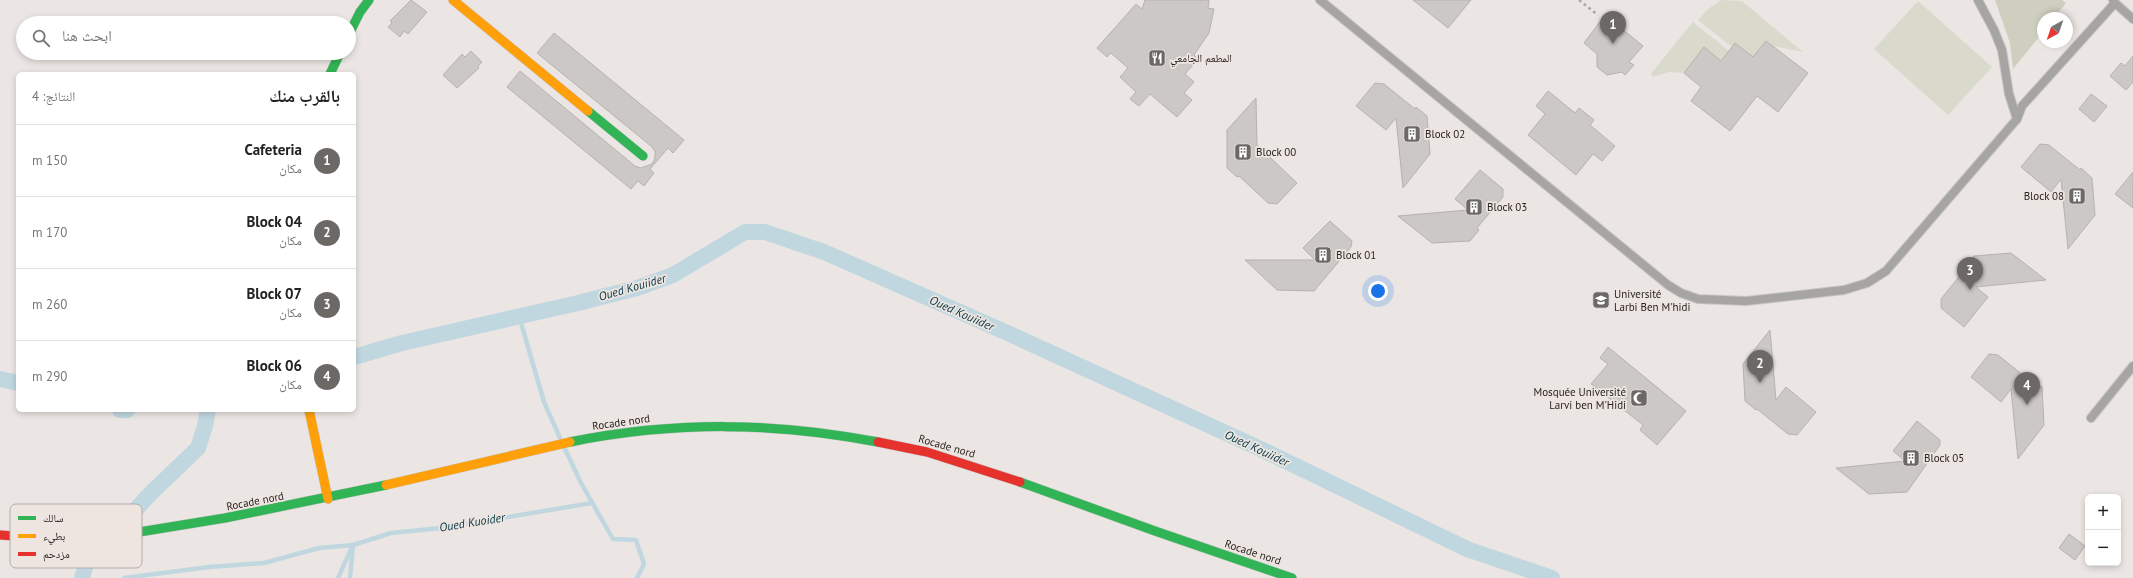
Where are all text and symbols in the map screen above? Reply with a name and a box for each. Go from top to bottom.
pin: 1 [1600,11,1626,44]
north arrow [2037,12,2073,48]
search box [16,16,356,60]
text: ابحث هنا [62,26,112,45]
icon: search [30,27,52,49]
restaurant icon: المطعم الجامعي [1147,48,1167,68]
place label: المطعم الجامعي [1170,51,1232,67]
text: بالقرب منك [269,85,340,107]
text: النتائج: 4 [32,88,75,105]
building icon: Block 02 [1402,124,1422,144]
place label: Block 02 [1425,127,1465,141]
text: Cafeteria [244,140,302,159]
building icon: Block 00 [1233,142,1253,162]
place label: Block 00 [1256,145,1296,159]
text: 150 m [32,152,67,169]
text: 1 [323,152,331,169]
text: مكان [279,160,302,177]
building icon: Block 08 [2067,186,2087,206]
place label: Block 08 [2024,189,2064,203]
building icon: Block 03 [1464,197,1484,217]
place label: Block 03 [1487,200,1527,214]
text: Block 04 [246,212,302,231]
text: 170 m [32,224,67,241]
text: 2 [323,224,331,241]
text: مكان [279,232,302,249]
building icon: Block 01 [1313,245,1333,265]
place label: Block 01 [1336,248,1376,262]
pin: 3 [1957,257,1983,290]
water label: Oued Kouiider [597,270,668,304]
your location [1368,281,1388,301]
text: Block 07 [246,284,302,303]
place label: Université Larbi Ben M'hidi [1614,287,1690,314]
school or university icon: Université Larbi Ben M'hidi [1591,290,1611,310]
water label: Oued Kouiider [927,292,998,334]
text: 260 m [32,296,67,313]
text: 3 [323,296,331,313]
text: مكان [279,304,302,321]
pin: 2 [1747,350,1773,383]
text: Block 06 [246,356,302,375]
text: 290 m [32,368,67,385]
text: 4 [323,368,331,385]
pin: 4 [2014,372,2040,405]
text: مكان [279,376,302,393]
place label: Mosquée Université Larvi ben M'Hidi [1534,385,1626,412]
mosque icon: Mosquée Université Larvi ben M'Hidi [1629,388,1649,408]
street label: Rocade nord [591,411,651,433]
water label: Oued Kouiider [1222,427,1293,470]
street label: Rocade nord [917,431,977,461]
building icon: Block 05 [1901,448,1921,468]
place label: Block 05 [1924,451,1964,465]
street label: Rocade nord [225,489,285,513]
map controls [2085,494,2121,566]
button: + [2085,494,2121,530]
legend [10,504,142,568]
water label: Oued Kuoider [438,509,507,535]
text: سالك [43,511,63,525]
text: بطيء [43,529,65,545]
button: − [2085,530,2121,566]
street label: Rocade nord [1223,536,1283,568]
text: مزدحم [43,547,70,562]

